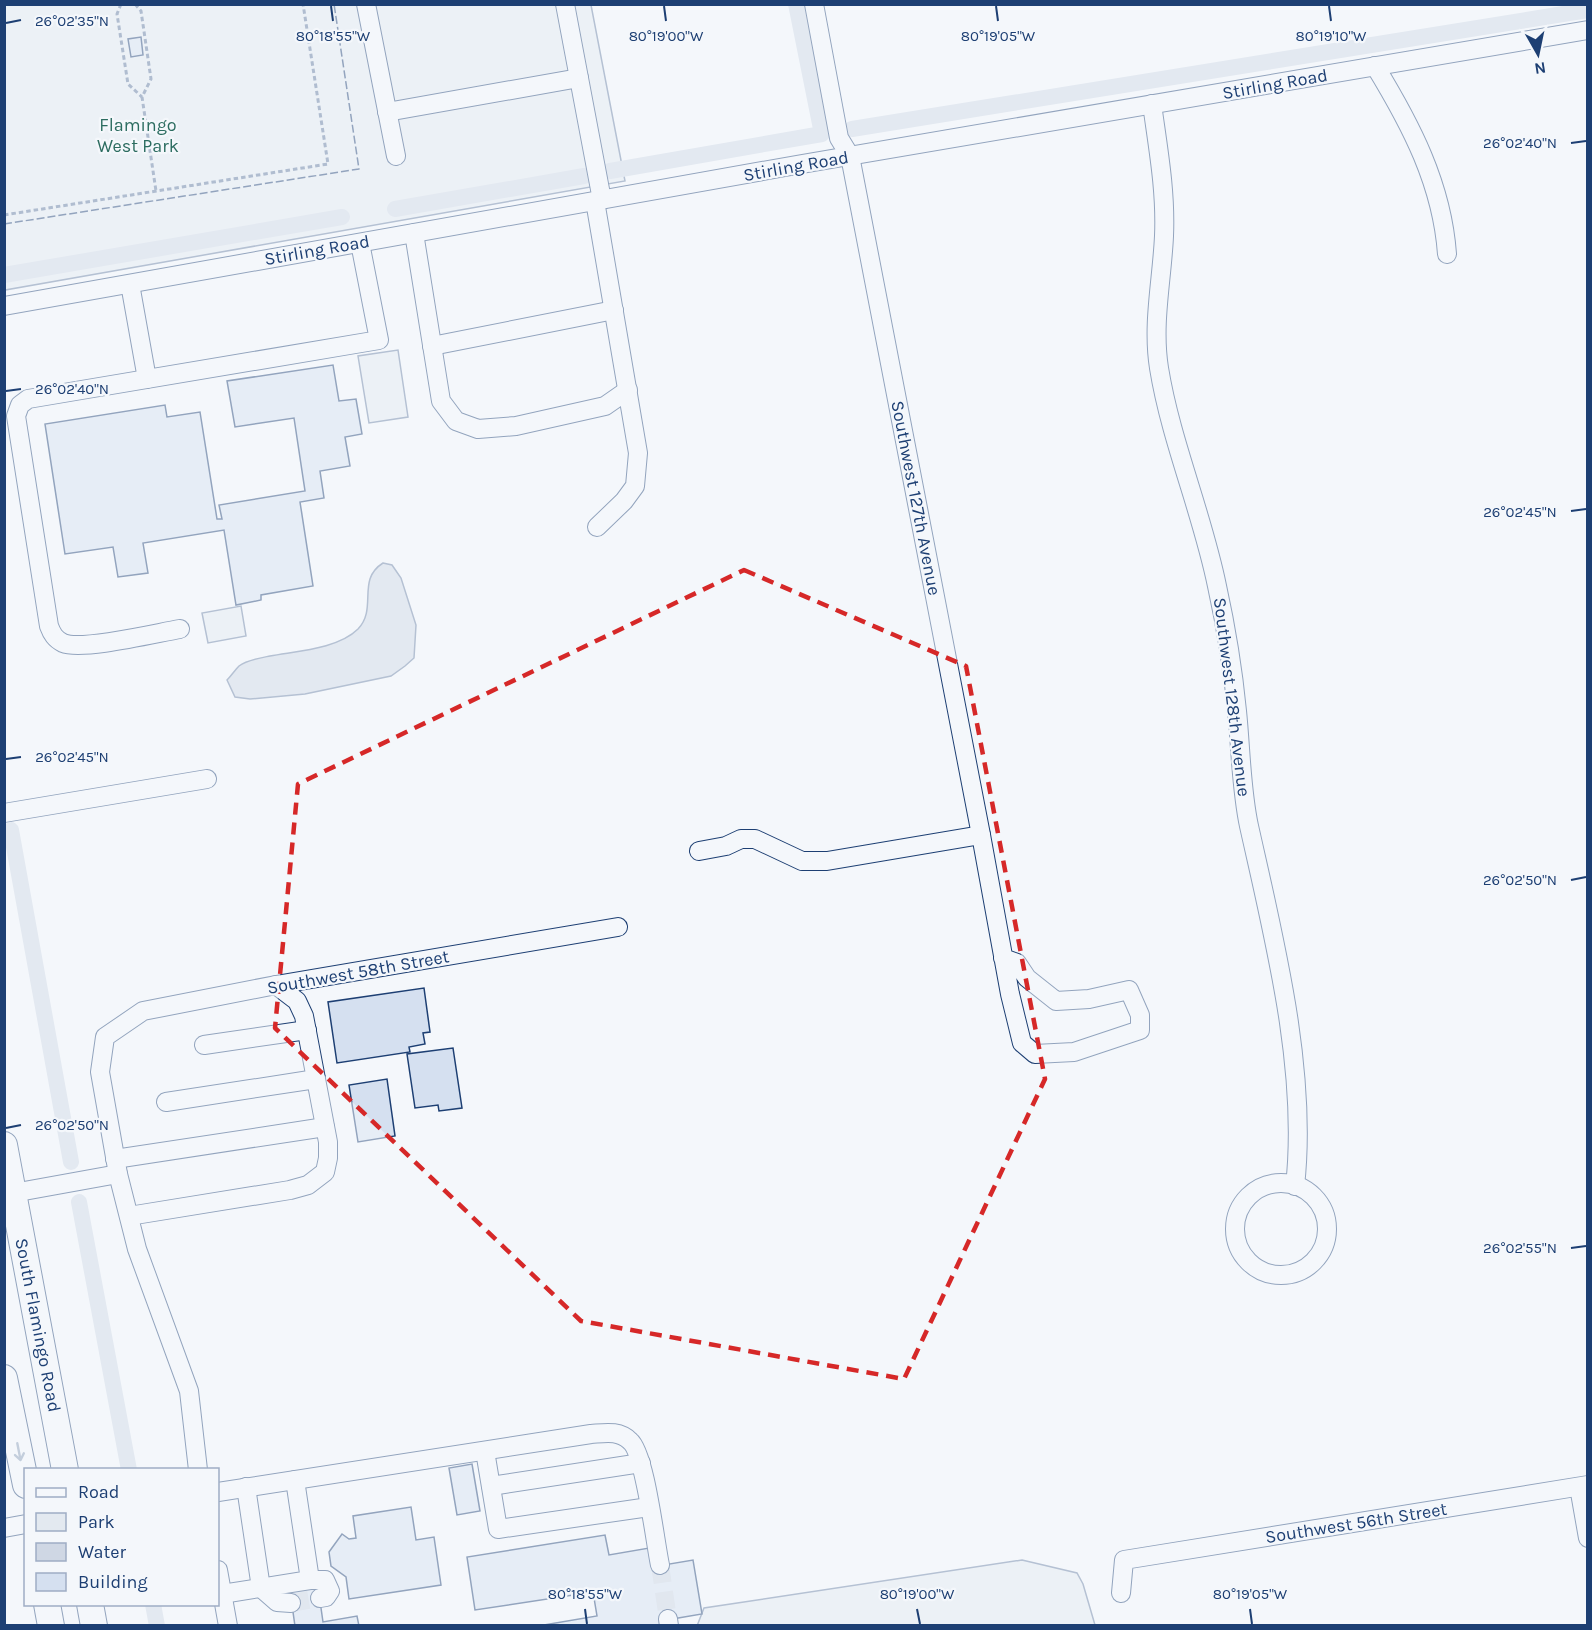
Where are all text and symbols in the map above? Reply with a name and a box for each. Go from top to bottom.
text: 26°02'35"N [35,12,109,30]
north arrow [1508,24,1568,84]
text: 80°18'55"W [296,27,371,45]
text: 80°19'00"W [629,27,704,45]
text: 80°19'05"W [961,27,1036,45]
text: 80°19'10"W [1296,27,1367,45]
text: N [1533,58,1547,79]
street label: Stirling Road [1221,64,1329,104]
park label: Flamingo West Park [97,114,179,157]
text: 26°02'40"N [1483,134,1557,152]
street label: Stirling Road [742,146,850,186]
street label: Stirling Road [263,230,371,270]
text: 26°02'40"N [35,380,109,398]
street label: Southwest 127th Avenue [886,399,946,597]
text: 26°02'45"N [1483,503,1557,521]
street label: Southwest 128th Avenue [1209,596,1255,798]
text: 26°02'45"N [35,748,109,766]
text: 26°02'50"N [1483,871,1557,889]
street label: Southwest 58th Street [265,945,451,999]
text: 26°02'50"N [35,1116,109,1134]
street label: South Flamingo Road [10,1236,66,1414]
text: 26°02'55"N [1483,1239,1557,1257]
one-way arrow [14,1442,25,1461]
legend [24,1468,219,1606]
text: Road [78,1481,119,1503]
street label: Southwest 56th Street [1263,1498,1449,1548]
text: Park [78,1511,115,1533]
text: Water [78,1541,126,1563]
text: Building [78,1571,148,1593]
text: 80°18'55"W [548,1585,623,1603]
text: 80°19'00"W [880,1585,955,1603]
text: 80°19'05"W [1213,1585,1288,1603]

